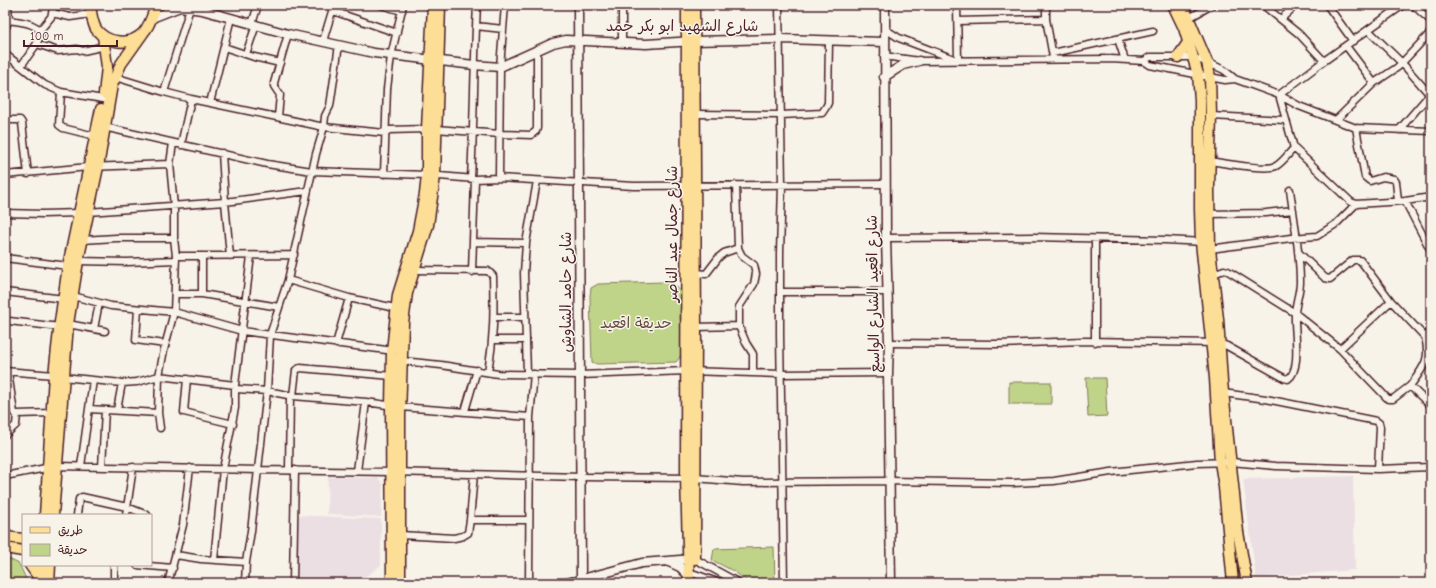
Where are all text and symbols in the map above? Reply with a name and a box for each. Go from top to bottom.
street label: شارع الشهيد ابو بكر حمد [606,17,758,36]
scale bar [24,22,117,48]
text: 100 m [30,29,63,43]
street label: شارع جمال عبد الناصر [663,166,682,303]
street label: شارع اقعيد الشارع الواسع [863,215,885,373]
street label: شارع حامد الشاوش [557,232,576,352]
park label: حديقة اقعيد [600,314,672,332]
legend [22,514,152,566]
text: طريق [58,523,83,537]
text: حديقة [58,543,87,557]

